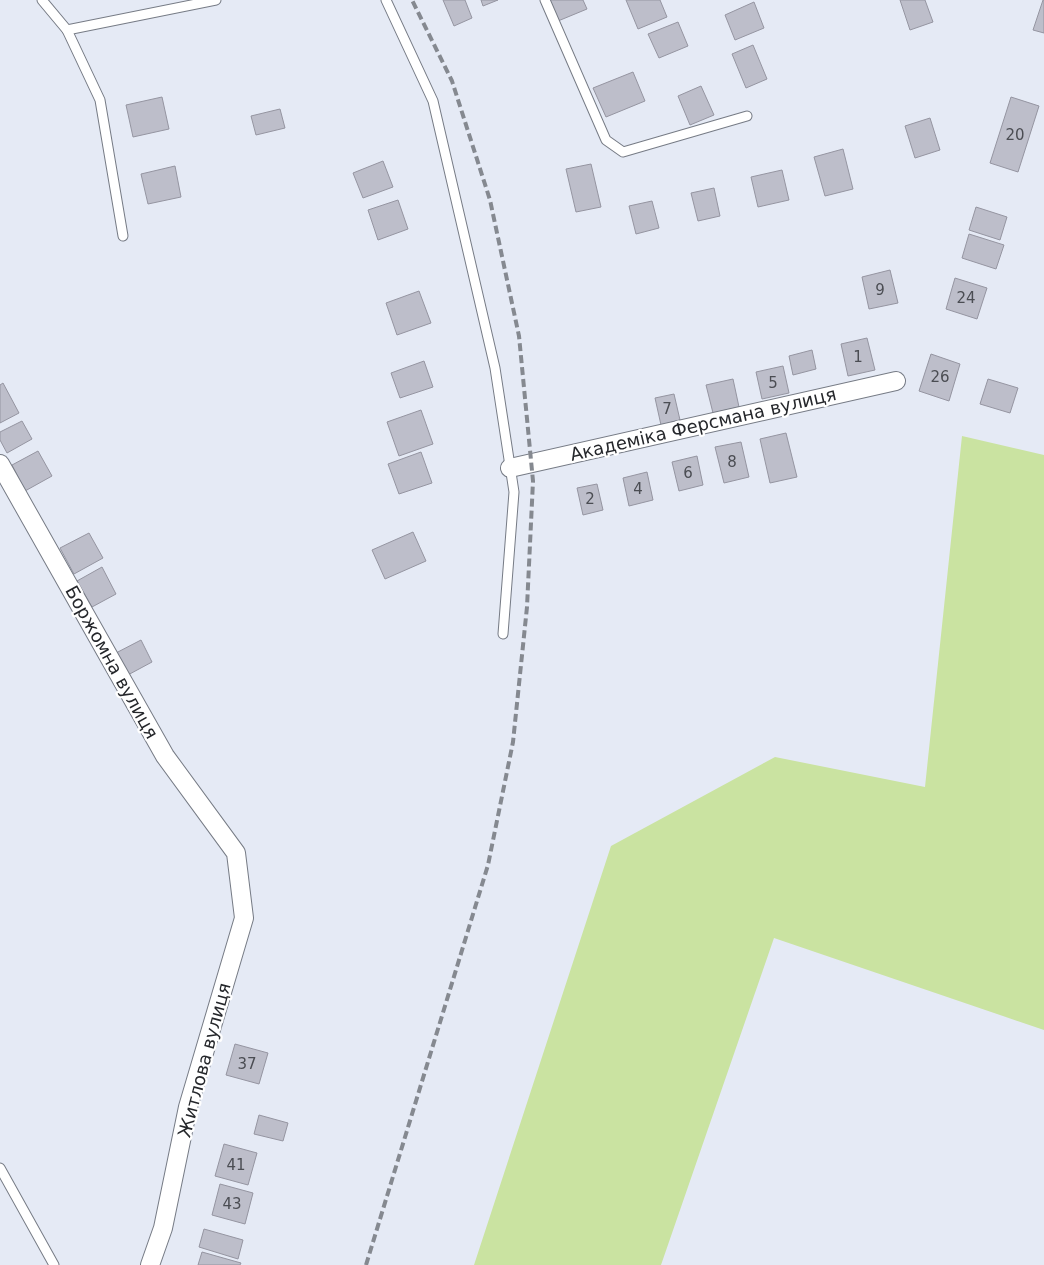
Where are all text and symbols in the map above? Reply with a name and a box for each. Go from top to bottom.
house number: 20 [1005,126,1025,144]
house number: 9 [875,281,885,299]
house number: 24 [956,289,976,307]
house number: 1 [853,348,863,366]
house number: 26 [930,368,950,386]
house number: 5 [768,374,778,392]
street label: Академіка Ферсмана вулиця [568,383,838,465]
house number: 7 [662,400,672,418]
house number: 8 [727,453,737,471]
house number: 6 [683,464,693,482]
house number: 4 [633,480,643,498]
house number: 2 [585,490,595,508]
street label: Боржомна вулиця [61,582,163,742]
street label: Житлова вулиця [173,980,235,1140]
house number: 37 [237,1055,257,1073]
house number: 41 [226,1156,246,1174]
house number: 43 [222,1195,242,1213]

